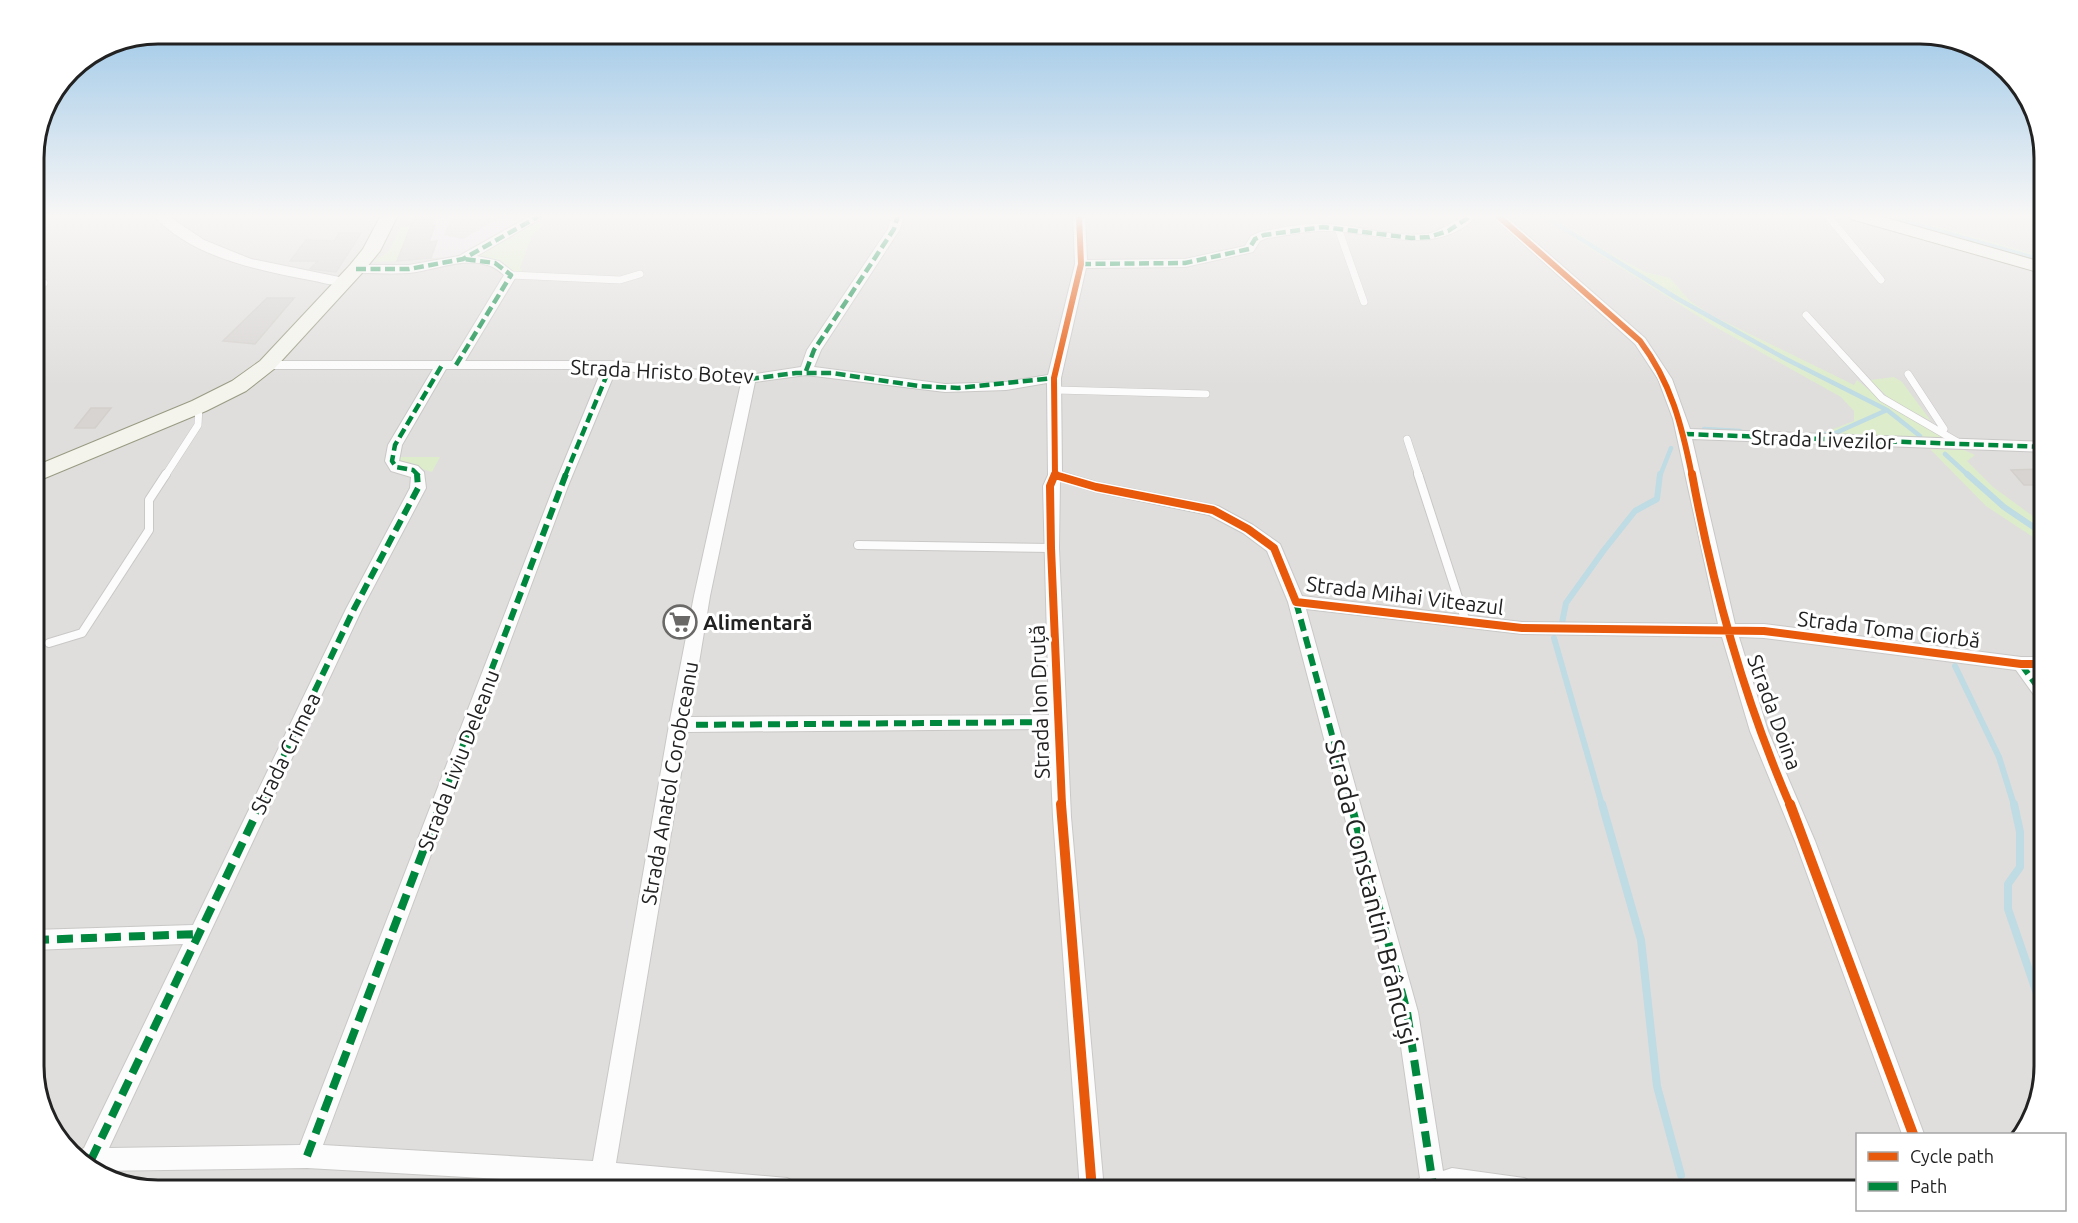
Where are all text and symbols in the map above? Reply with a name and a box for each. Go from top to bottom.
street label: Strada Hristo Botev [570,354,754,388]
street label: Strada Livezilor [1751,424,1895,454]
street label: Strada Mihai Viteazul [1305,571,1505,619]
supermarket icon: Alimentară [662,604,698,640]
street label: Strada Toma Ciorbă [1796,606,1982,652]
place label: Alimentară [703,610,812,634]
street label: Strada Ion Druță [1024,625,1054,779]
street label: Strada Doina [1743,651,1807,773]
street label: Strada Anatol Corobceanu [636,659,702,907]
street label: Strada Liviu Deleanu [412,666,504,854]
street label: Strada Crimea [245,688,325,818]
street label: Strada Constantin Brâncuși [1320,736,1424,1048]
legend [1856,1133,2066,1211]
text: Cycle path [1910,1146,1994,1166]
text: Path [1910,1176,1947,1196]

